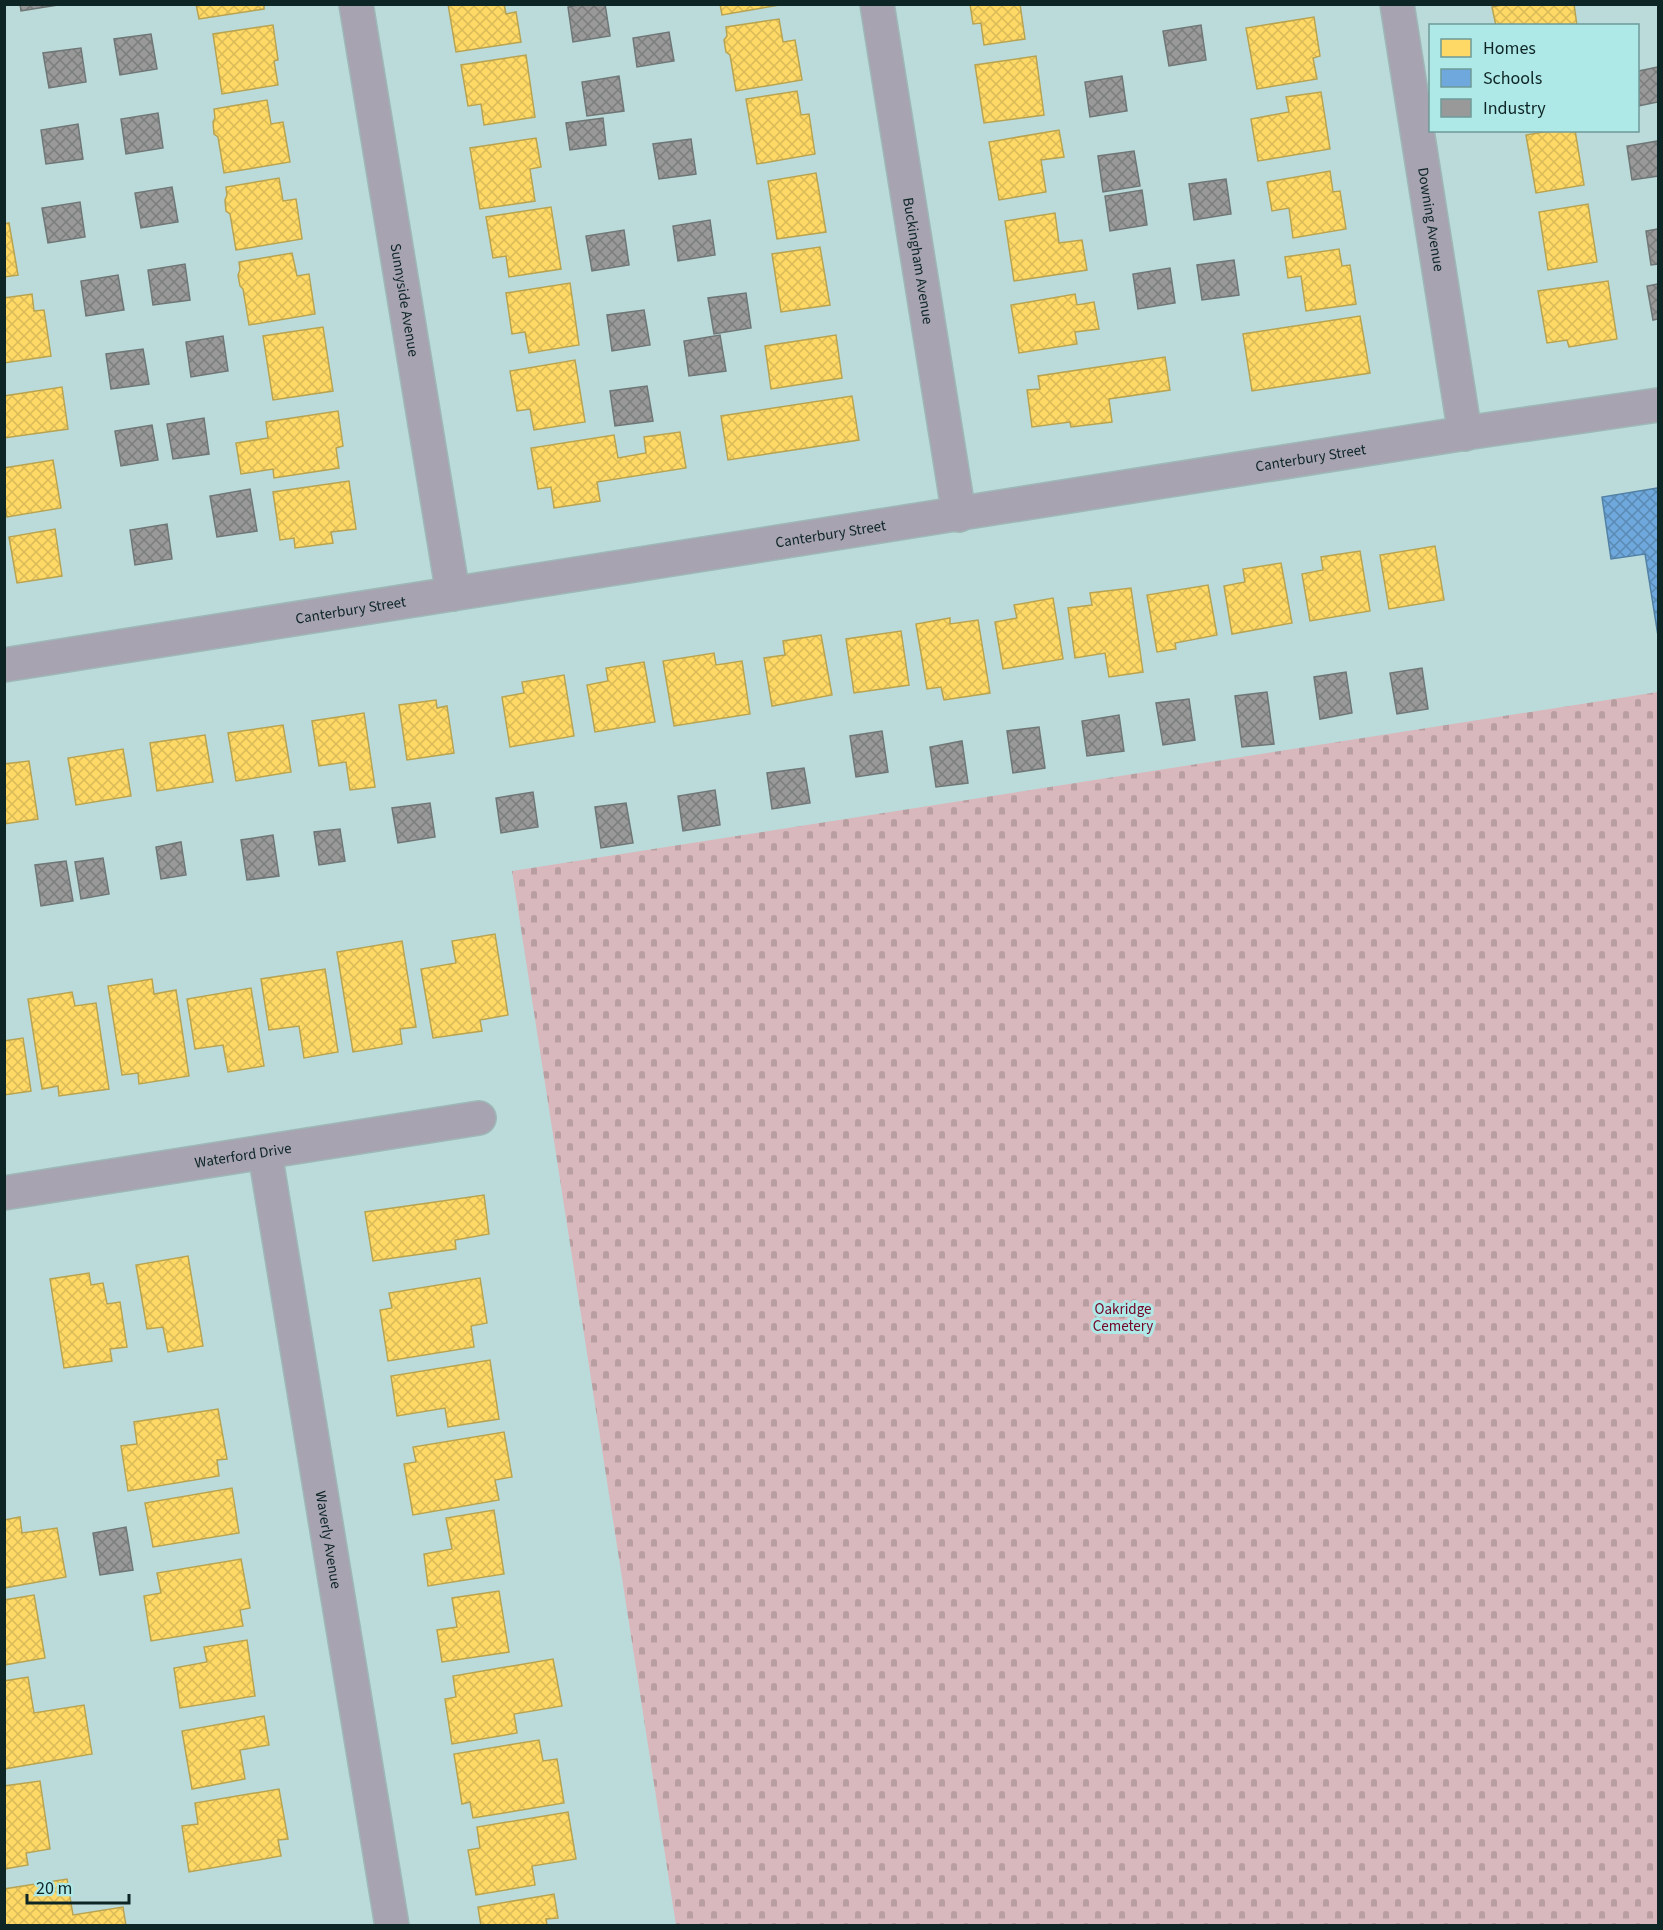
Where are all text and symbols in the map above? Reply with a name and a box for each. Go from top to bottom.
legend [1429,24,1639,132]
text: Homes [1483,36,1536,61]
text: Schools [1483,66,1542,91]
text: Industry [1483,96,1546,121]
street label: Downing Avenue [1412,166,1450,273]
street label: Buckingham Avenue [898,196,939,326]
street label: Sunnyside Avenue [385,242,424,358]
street label: Canterbury Street [1254,439,1367,477]
street label: Canterbury Street [774,515,887,553]
street label: Canterbury Street [294,591,407,629]
street label: Waterford Drive [193,1137,293,1173]
park label: Oakridge Cemetery [1093,1299,1153,1337]
street label: Waverly Avenue [310,1489,347,1590]
scale bar [27,1867,129,1905]
text: 20 m [36,1876,72,1901]

